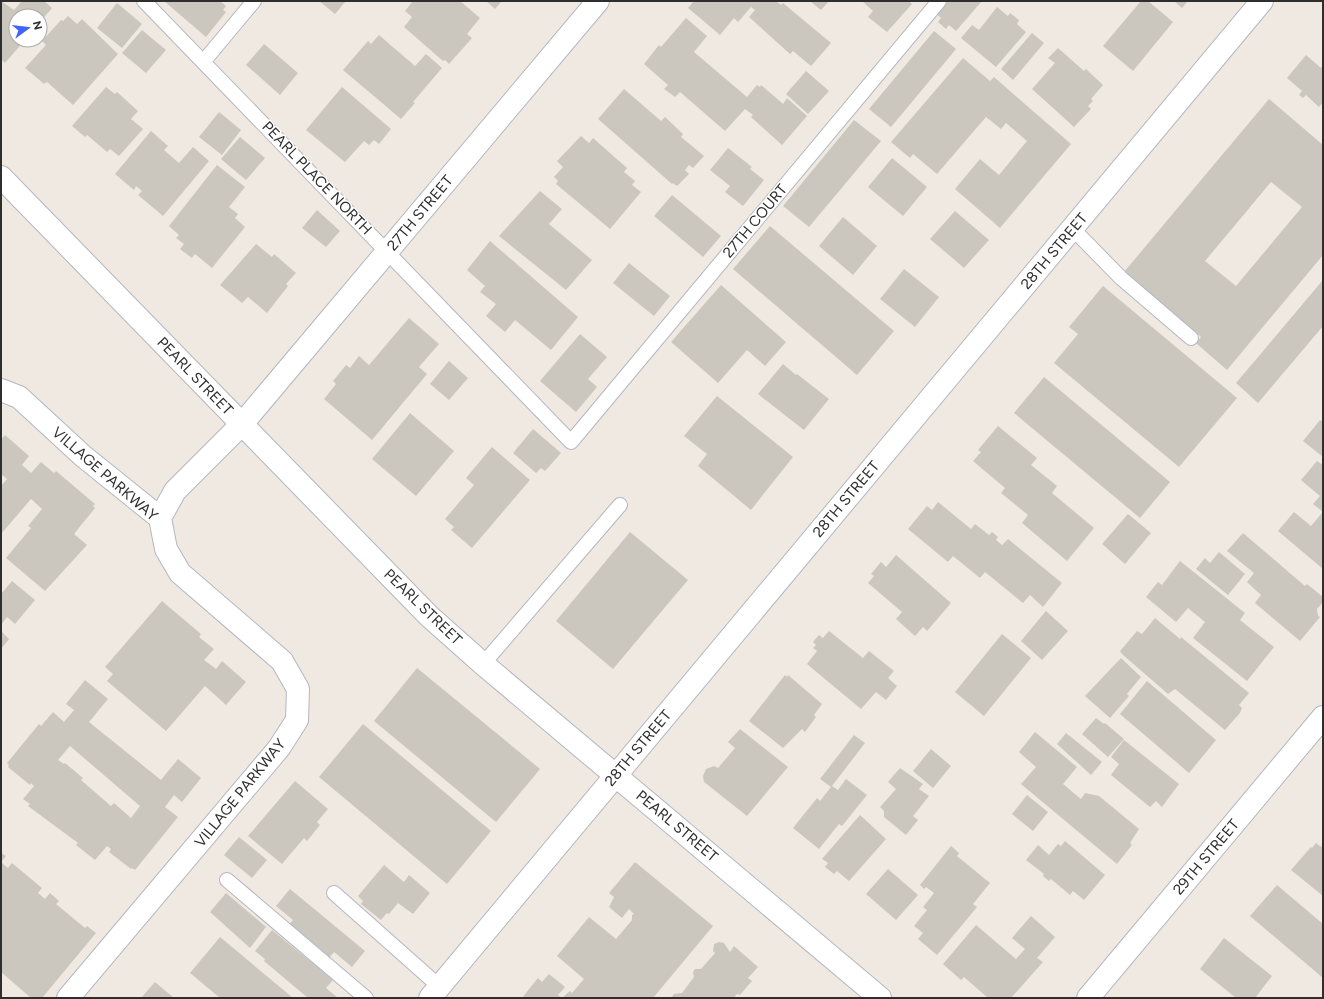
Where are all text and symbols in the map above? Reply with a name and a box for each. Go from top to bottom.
north arrow [8,8,48,48]
text: N [30,20,45,31]
street label: PEARL PLACE NORTH [258,118,376,238]
street label: 27TH STREET [383,171,457,254]
street label: 27TH COURT [719,180,791,261]
street label: 28TH STREET [1017,209,1091,293]
street label: PEARL STREET [153,333,237,419]
street label: VILLAGE PARKWAY [48,423,162,525]
street label: 28TH STREET [809,457,883,541]
street label: PEARL STREET [380,565,466,649]
street label: 28TH STREET [601,706,675,790]
street label: VILLAGE PARKWAY [191,735,289,851]
street label: PEARL STREET [632,786,722,866]
street label: 29TH STREET [1169,815,1243,898]

